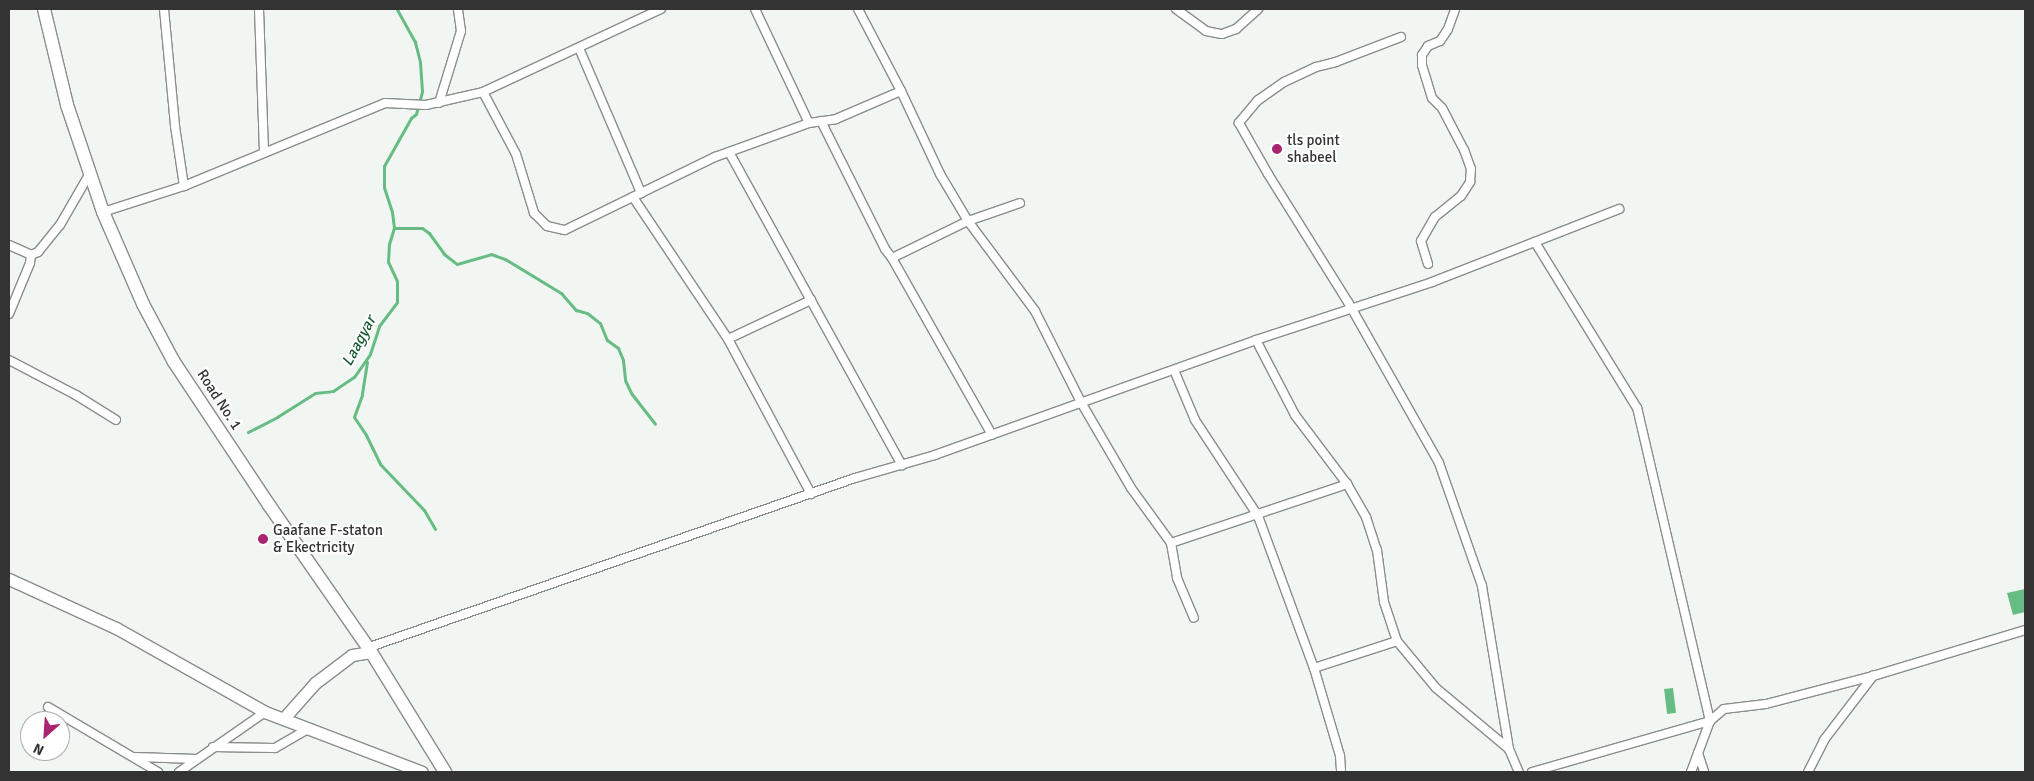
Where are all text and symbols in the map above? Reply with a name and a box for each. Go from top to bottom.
place label: tls point shabeel [1287,131,1340,166]
marker: tls point shabeel [1271,143,1283,155]
water label: Laagyar [338,313,380,369]
street label: Road No. 1 [193,366,245,434]
place label: Gaafane F-staton & Ekectricity [273,521,383,556]
marker: Gaafane F-staton & Ekectricity [257,533,269,545]
north arrow [20,711,70,761]
text: N [31,739,47,759]

